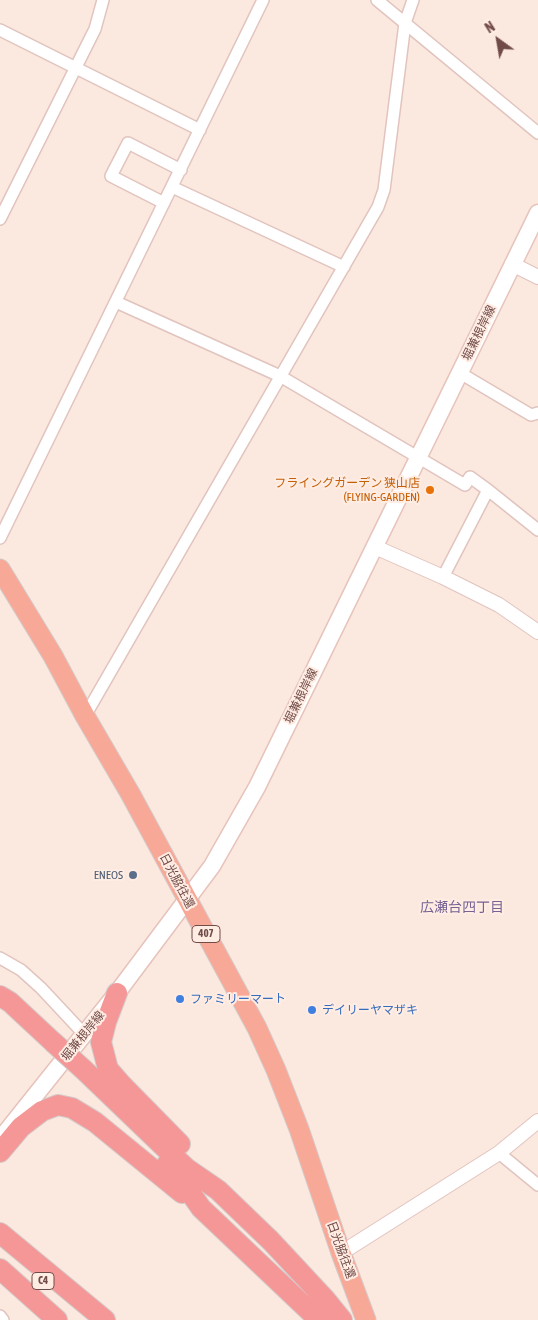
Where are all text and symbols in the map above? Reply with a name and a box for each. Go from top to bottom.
north arrow [473,15,523,65]
text: N [482,18,498,36]
street label: 堀兼根岸線 [459,303,499,363]
place label: フライングガーデン 狭山店 (FLYING-GARDEN) [274,476,420,504]
marker: フライングガーデン 狭山店 (FLYING-GARDEN) [424,484,436,496]
street label: 堀兼根岸線 [281,666,321,726]
street label: 日光脇往還 [157,851,197,911]
place label: ENEOS [94,868,123,882]
marker: ENEOS [127,869,139,881]
district label: 広瀬台四丁目 [420,900,504,916]
road number: 407 [192,926,220,942]
place label: ファミリーマート [190,992,286,1006]
marker: ファミリーマート [174,993,186,1005]
place label: デイリーヤマザキ [322,1003,418,1017]
marker: デイリーヤマザキ [306,1004,318,1016]
street label: 堀兼根岸線 [59,1008,107,1064]
street label: 日光脇往還 [324,1219,358,1281]
road number: C4 [32,1272,54,1290]

